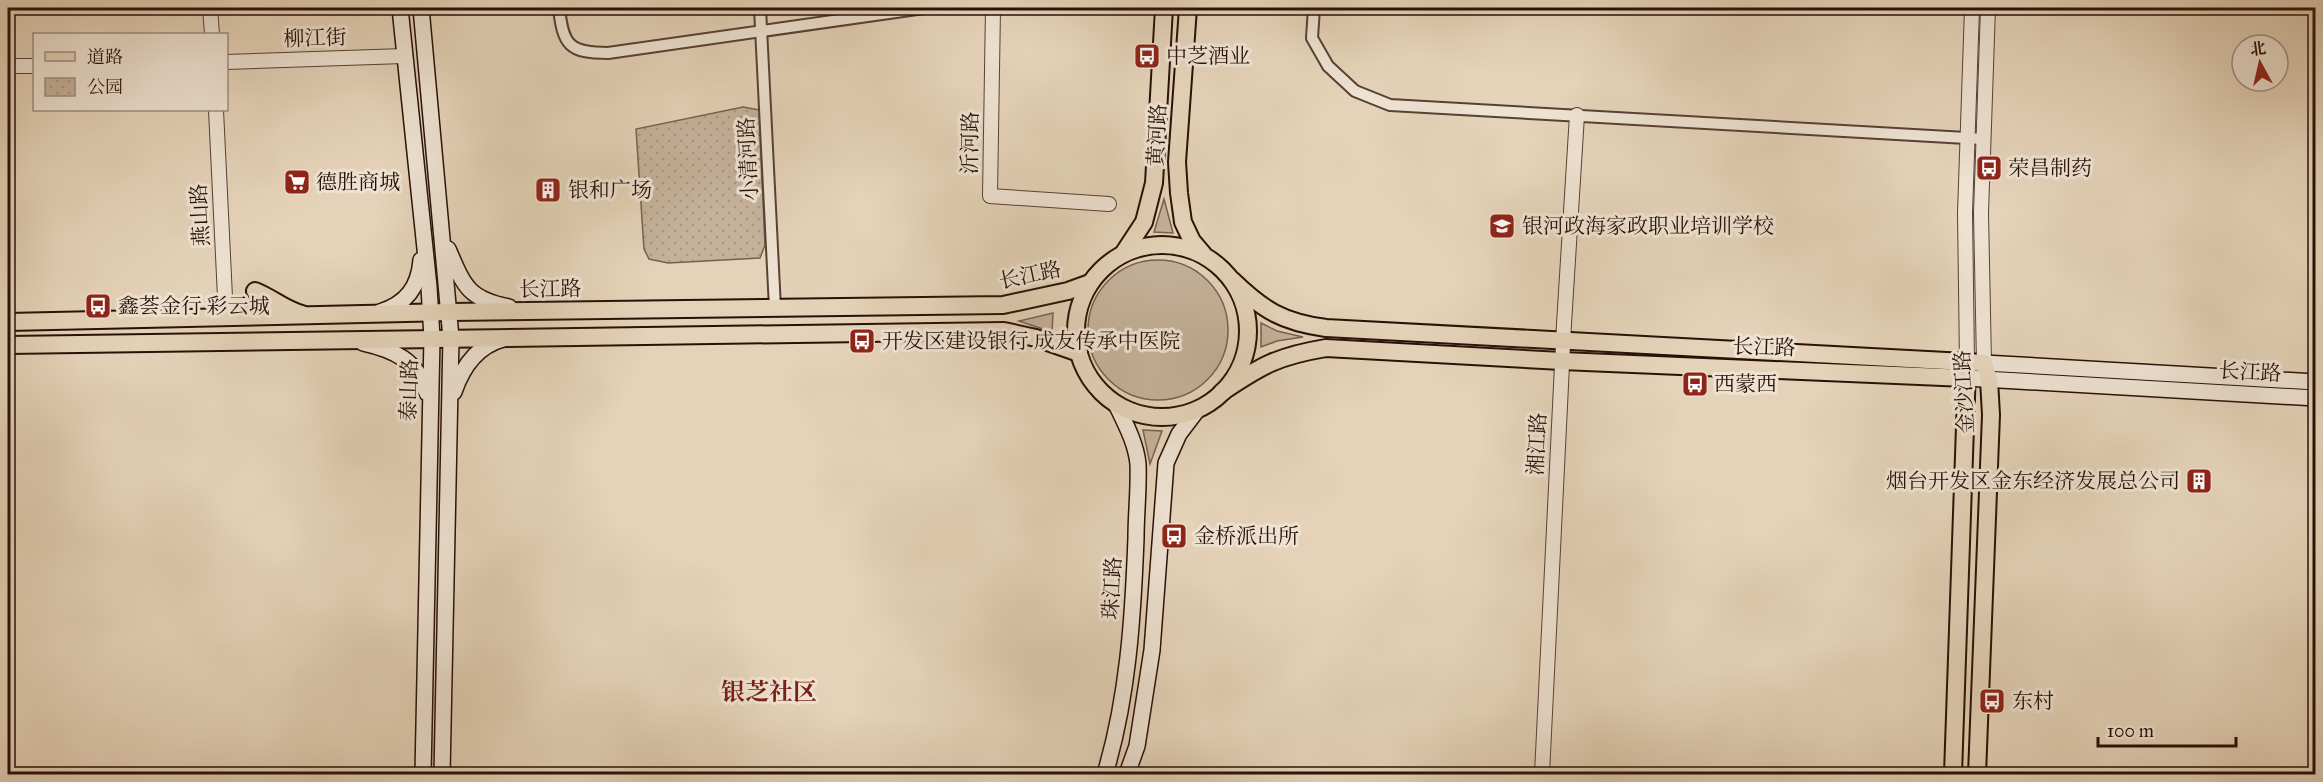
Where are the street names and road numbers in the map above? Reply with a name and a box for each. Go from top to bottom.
street label: 柳江街 [283,24,347,52]
street label: 黄河路 [1142,103,1172,167]
street label: 沂河路 [956,111,984,175]
street label: 小清河路 [733,116,763,202]
street label: 燕山路 [185,183,215,247]
street label: 长江路 [996,256,1064,294]
street label: 长江路 [518,275,582,303]
street label: 长江路 [1732,333,1796,361]
street label: 金沙江路 [1949,349,1979,435]
street label: 长江路 [2218,357,2282,387]
street label: 泰山路 [395,358,423,422]
street label: 湘江路 [1522,412,1552,476]
street label: 珠江路 [1097,556,1127,620]

